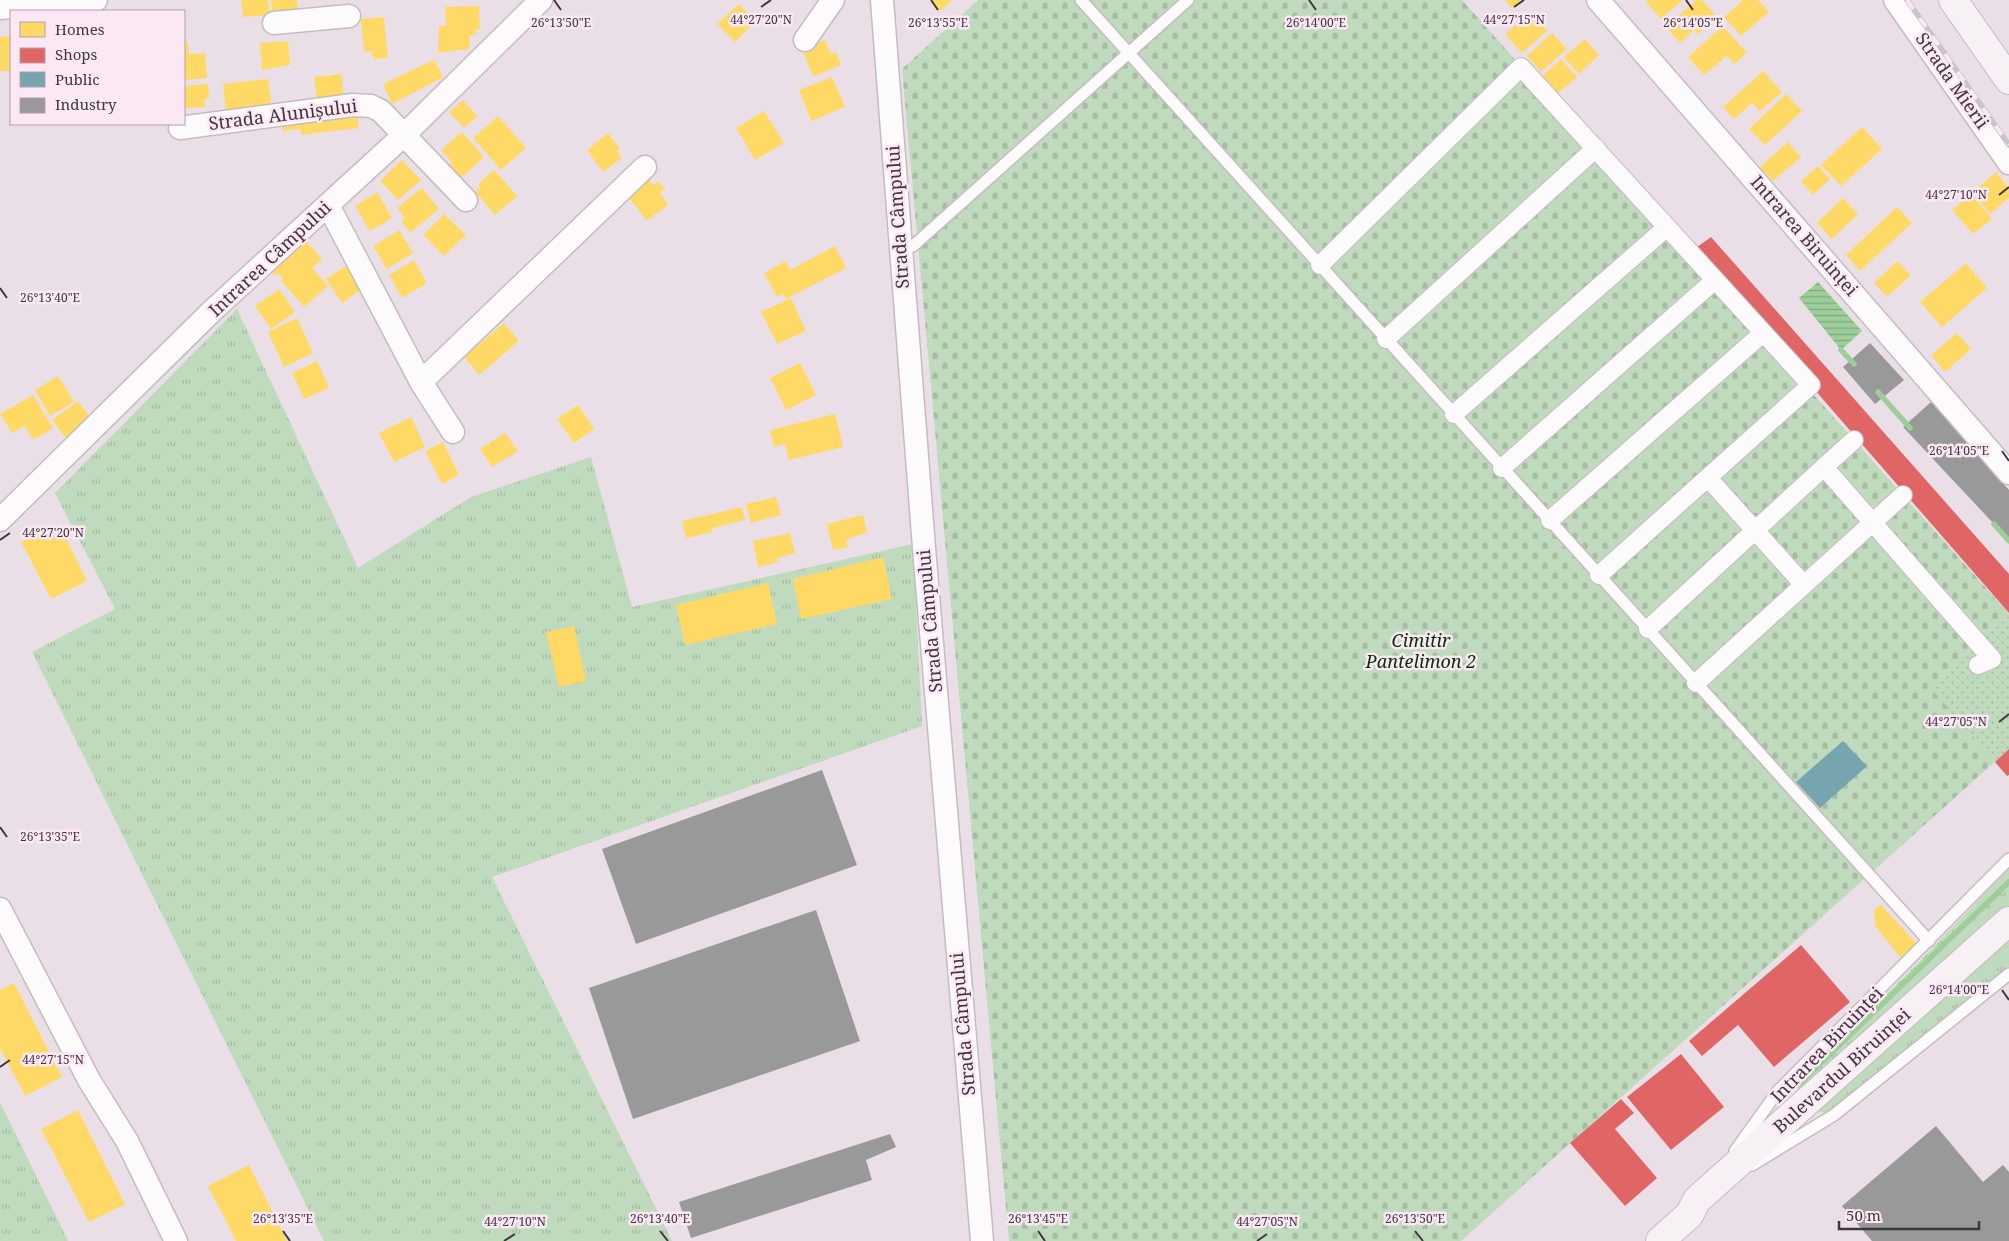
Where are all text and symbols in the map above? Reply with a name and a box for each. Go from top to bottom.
legend [10,10,185,125]
text: 44°27'20"N [730,11,792,28]
text: 44°27'15"N [1483,11,1545,28]
text: 26°13'50"E [531,14,591,31]
text: 26°13'55"E [908,14,968,31]
text: 26°14'00"E [1286,14,1346,31]
text: 26°14'05"E [1663,14,1723,31]
text: Homes [55,19,105,39]
street label: Strada Mierii [1911,27,1995,134]
text: Shops [55,44,98,64]
text: Public [55,69,100,89]
street label: Strada Alunișului [207,93,359,135]
text: Industry [55,94,117,114]
street label: Strada Câmpului [880,144,914,290]
street label: Intrarea Biruinței [1746,170,1864,301]
text: 44°27'10"N [1925,186,1987,203]
street label: Intrarea Câmpului [203,195,336,321]
text: 26°13'40"E [20,289,80,306]
text: 26°14'05"E [1929,442,1989,459]
text: 44°27'20"N [22,524,84,541]
street label: Strada Câmpului [911,548,947,694]
park label: Cimitir Pantelimon 2 [1365,628,1476,673]
text: 44°27'05"N [1925,713,1987,730]
text: 26°13'35"E [20,828,80,845]
street label: Strada Câmpului [944,951,980,1097]
street label: Intrarea Biruinței [1765,981,1888,1107]
text: 26°14'00"E [1929,981,1989,998]
street label: Bulevardul Biruinței [1768,1002,1915,1138]
text: 44°27'15"N [22,1051,84,1068]
scale bar [1839,1198,1979,1230]
text: 50 m [1846,1205,1881,1225]
text: 26°13'35"E [253,1210,313,1227]
text: 26°13'40"E [630,1210,690,1227]
text: 26°13'45"E [1008,1210,1068,1227]
text: 26°13'50"E [1385,1210,1445,1227]
text: 44°27'10"N [484,1213,546,1230]
text: 44°27'05"N [1236,1213,1298,1230]

